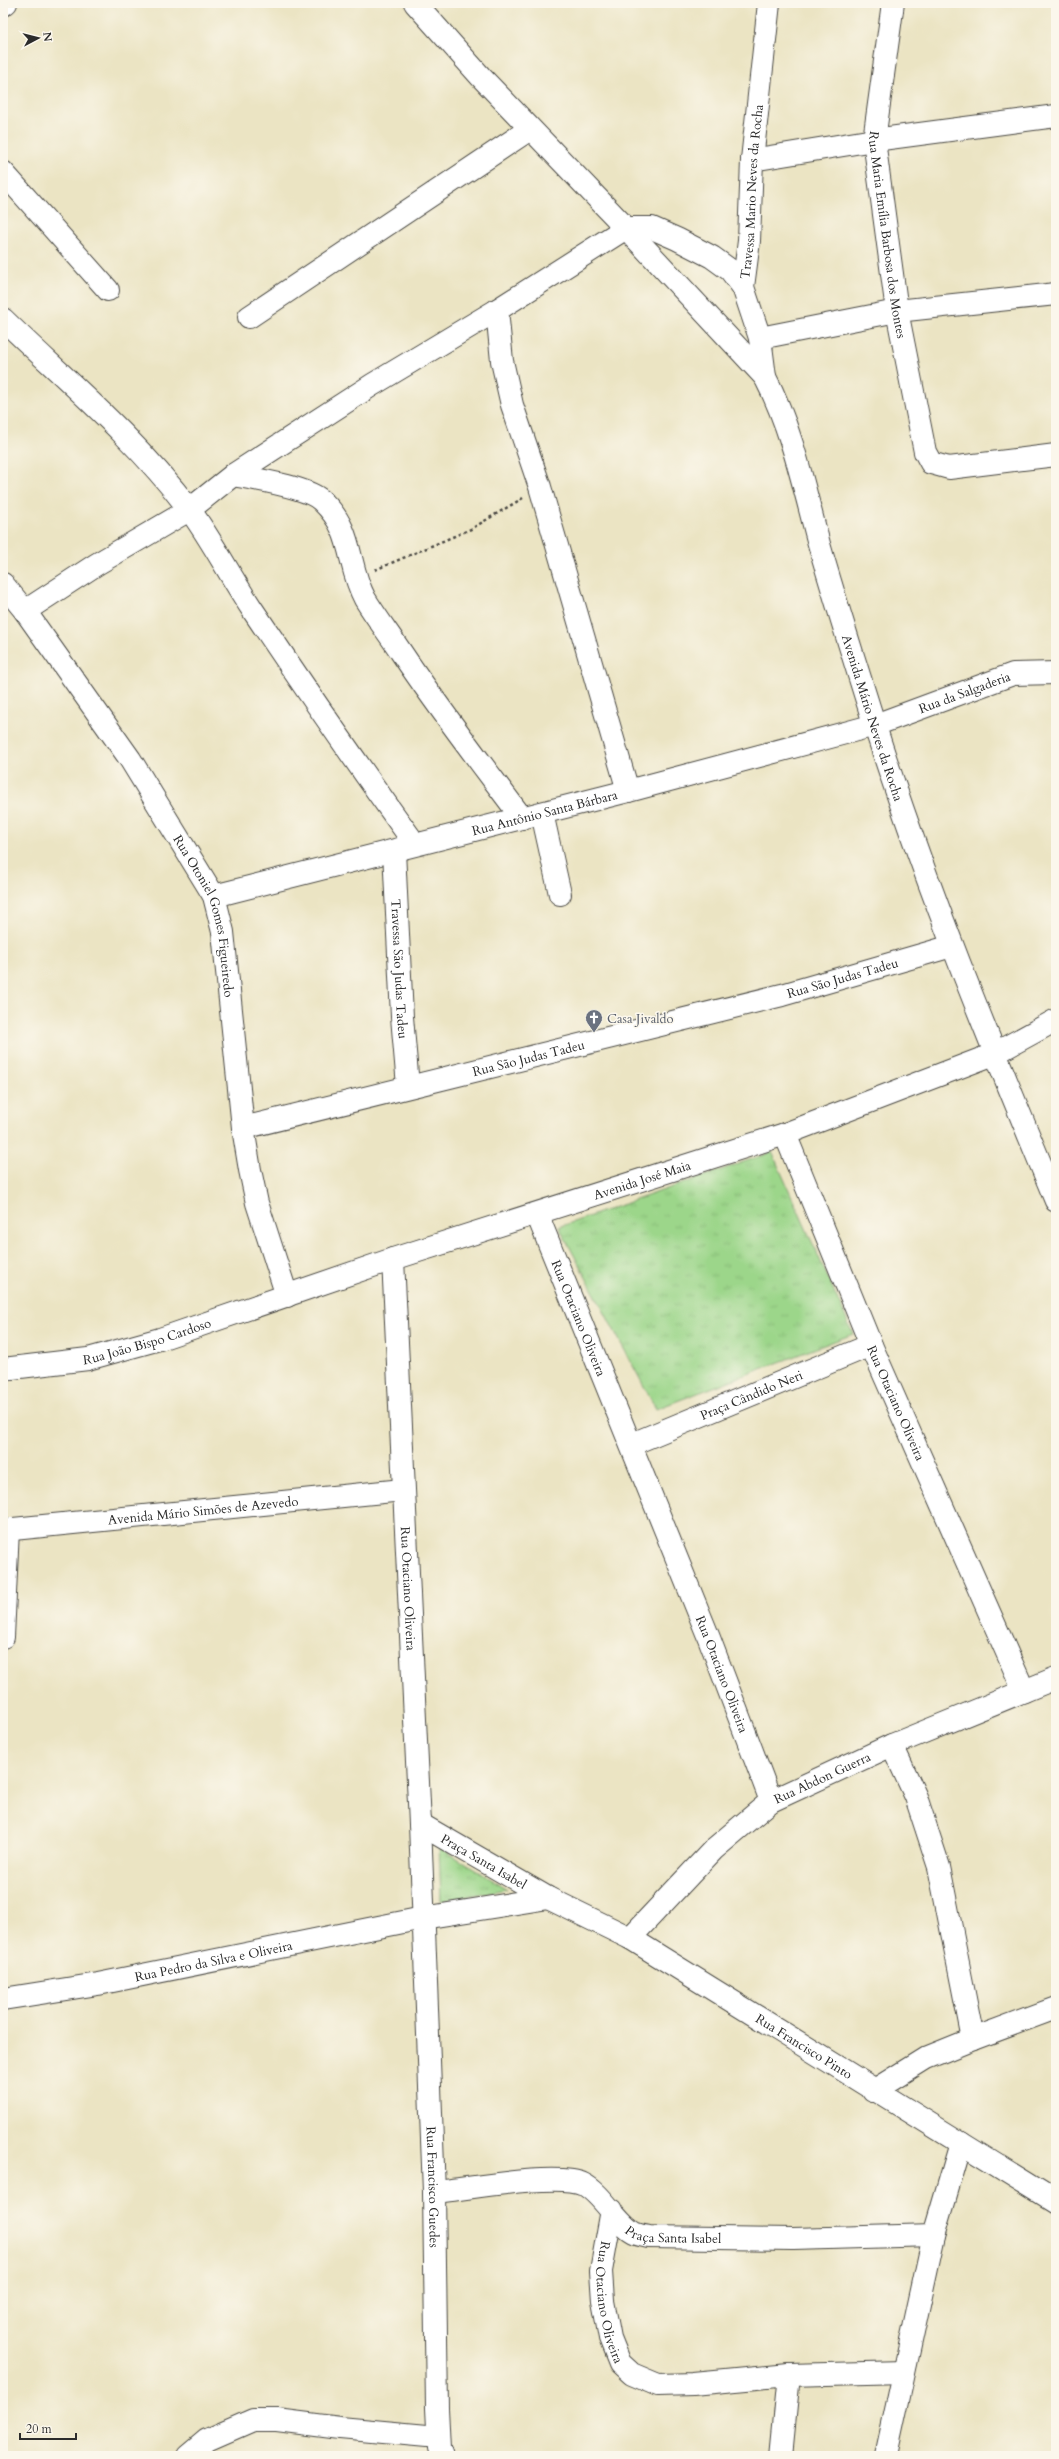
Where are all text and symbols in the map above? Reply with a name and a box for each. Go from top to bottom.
north arrow [18,18,58,58]
text: N [39,31,56,43]
street label: Travessa Mario Neves da Rocha [736,103,768,280]
street label: Rua Maria Emília Barbosa dos Montes [864,130,910,340]
street label: Avenida Mário Neves da Rocha [837,633,907,804]
street label: Rua da Salgaderia [916,668,1013,718]
street label: Rua Antônio Santa Bárbara [470,786,620,840]
street label: Rua Otoniel Gomes Figueiredo [169,832,238,998]
street label: Travessa São Judas Tadeu [386,899,412,1040]
street label: Rua São Judas Tadeu [785,954,900,1003]
church icon: Casa Jivaldo [584,1008,604,1033]
place label: Casa Jivaldo [607,1010,674,1028]
street label: Rua São Judas Tadeu [471,1036,587,1081]
street label: Avenida José Maia [591,1156,694,1205]
street label: Rua Otaciano Oliveira [547,1257,610,1379]
street label: Rua João Bispo Cardoso [82,1314,214,1370]
street label: Rua Otaciano Oliveira [862,1343,929,1464]
street label: Praça Cândido Neri [698,1366,806,1425]
street label: Avenida Mário Simões de Azevedo [107,1493,299,1529]
street label: Rua Otaciano Oliveira [396,1526,420,1651]
street label: Rua Otaciano Oliveira [691,1613,752,1736]
street label: Rua Abdon Guerra [771,1748,874,1809]
street label: Praça Santa Isabel [437,1830,530,1894]
street label: Rua Pedro da Silva e Oliveira [133,1937,294,1986]
street label: Rua Francisco Pinto [752,2010,855,2084]
street label: Rua Francisco Guedes [422,2126,443,2248]
street label: Praça Santa Isabel [621,2222,722,2248]
street label: Rua Otaciano Oliveira [591,2240,627,2367]
scale bar [20,2415,76,2441]
text: 20 m [26,2421,53,2437]

